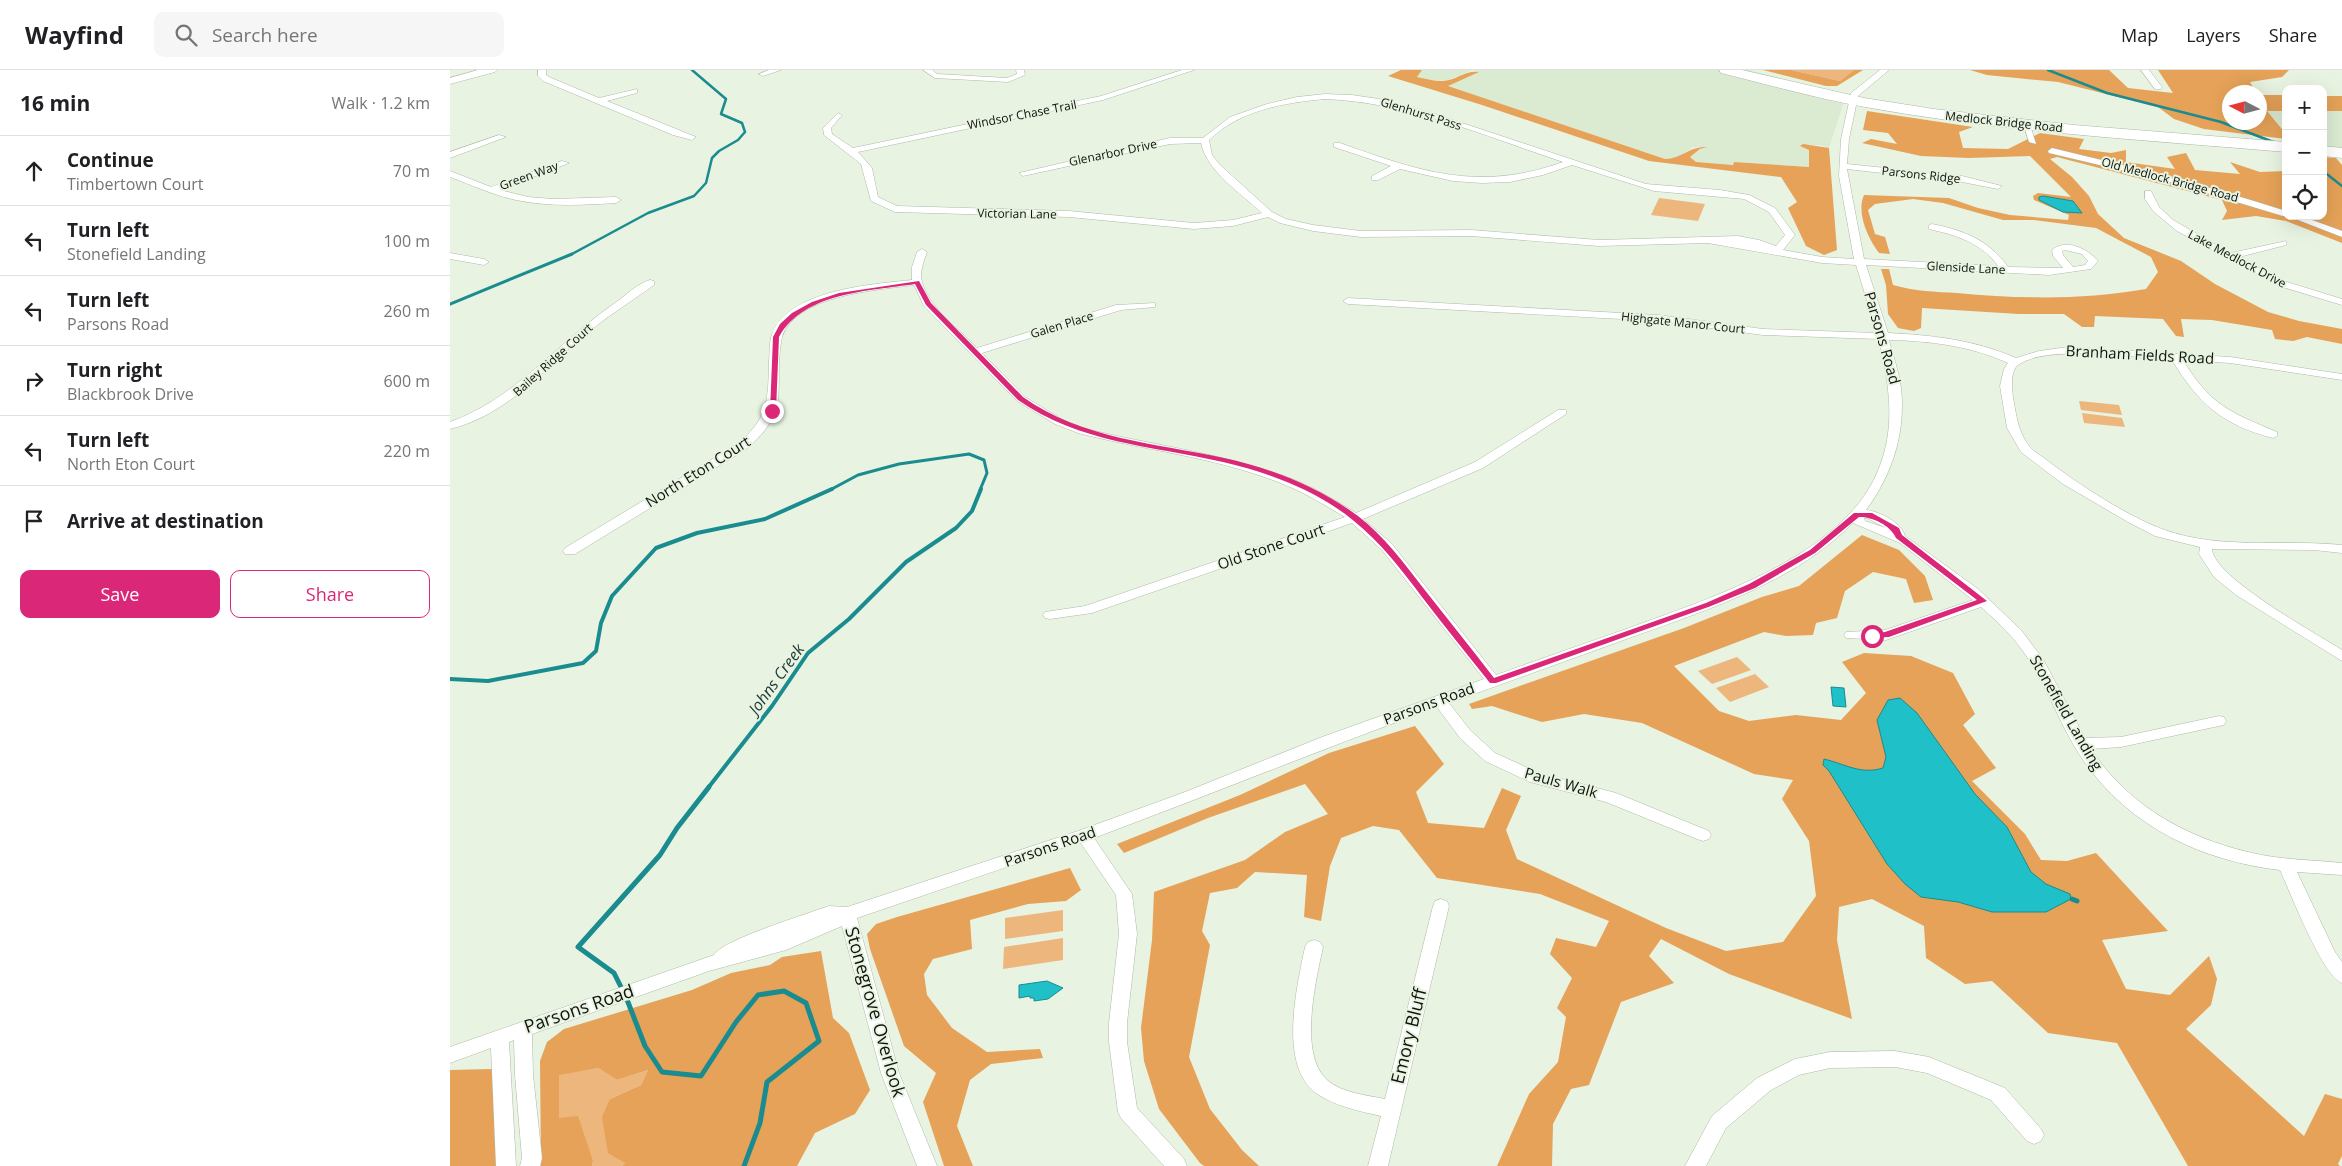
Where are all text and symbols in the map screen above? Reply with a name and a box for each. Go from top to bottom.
search box [154,12,504,57]
text: Wayfind [25,18,124,51]
icon: search [172,21,200,49]
text: Search here [212,22,318,48]
text: Map [2121,23,2158,47]
text: Layers [2186,23,2241,47]
text: Share [2269,23,2317,47]
north arrow [2222,85,2267,130]
map controls [2282,85,2327,220]
button: + [2282,85,2327,130]
text: 16 min [20,89,90,117]
text: Walk · 1.2 km [332,92,430,114]
street label: Glenhurst Pass [1379,93,1464,134]
street label: Windsor Chase Trail [966,96,1078,133]
street label: Medlock Bridge Road [1944,107,2064,136]
button: − [2282,130,2327,175]
street label: Glenarbor Drive [1067,135,1159,170]
text: Continue [67,147,154,173]
street label: Old Medlock Bridge Road [2100,153,2241,206]
icon: ahead [20,157,48,185]
street label: Green Way [497,157,561,194]
text: 70 m [393,160,430,182]
street label: Parsons Ridge [1881,162,1961,187]
text: Timbertown Court [67,173,203,195]
button: locate [2282,175,2327,220]
street label: Victorian Lane [977,204,1057,223]
text: Turn left [67,217,149,243]
street label: Lake Medlock Drive [2185,226,2289,292]
icon: left [20,227,48,255]
text: 100 m [384,230,430,252]
text: Stonefield Landing [67,243,206,265]
street label: Glenside Lane [1926,257,2006,278]
text: Turn left [67,287,149,313]
street label: Parsons Road [1860,289,1906,386]
icon: left [20,297,48,325]
text: 260 m [384,300,430,322]
street label: Galen Place [1028,307,1096,342]
street label: Highgate Manor Court [1620,308,1746,337]
text: Parsons Road [67,313,169,335]
street label: Bailey Ridge Court [509,319,596,400]
street label: Branham Fields Road [2065,340,2215,368]
text: Turn right [67,357,162,383]
icon: right [20,367,48,395]
text: 600 m [384,370,430,392]
text: Blackbrook Drive [67,383,194,405]
route end [761,400,784,423]
text: Turn left [67,427,149,453]
street label: North Eton Court [641,431,754,511]
icon: left [20,437,48,465]
text: 220 m [384,440,430,462]
text: North Eton Court [67,453,195,475]
icon: arrive [20,507,48,535]
text: Arrive at destination [67,508,264,534]
street label: Old Stone Court [1215,518,1327,574]
button: Save [20,570,220,618]
button: Share [230,570,430,618]
route start [1861,625,1884,648]
water label: Johns Creek [741,638,810,721]
street label: Stonefield Landing [2026,651,2108,774]
street label: Parsons Road [1380,677,1477,729]
street label: Pauls Walk [1522,762,1600,802]
street label: Parsons Road [1001,821,1098,871]
street label: Stonegrove Overlook [840,924,912,1100]
street label: Parsons Road [520,978,637,1038]
street label: Emory Bluff [1385,985,1432,1086]

